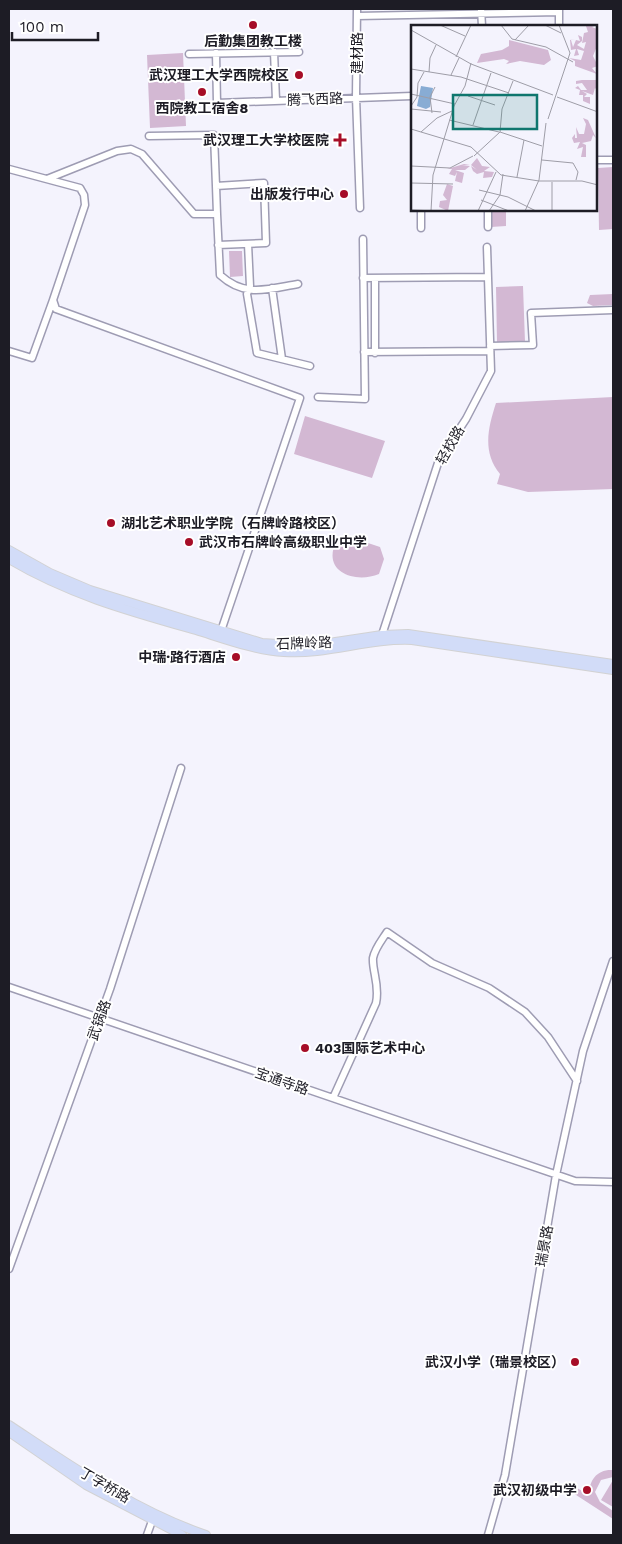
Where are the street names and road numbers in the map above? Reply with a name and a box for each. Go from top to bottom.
street label: 建材路 [349,32,365,74]
street label: 腾飞西路 [287,90,343,108]
street label: 轻校路 [433,423,467,467]
street label: 石牌岭路 [276,634,332,652]
street label: 武锅路 [84,998,114,1042]
street label: 宝通寺路 [253,1064,311,1098]
street label: 瑞景路 [532,1224,556,1268]
street label: 丁字桥路 [77,1464,133,1506]

